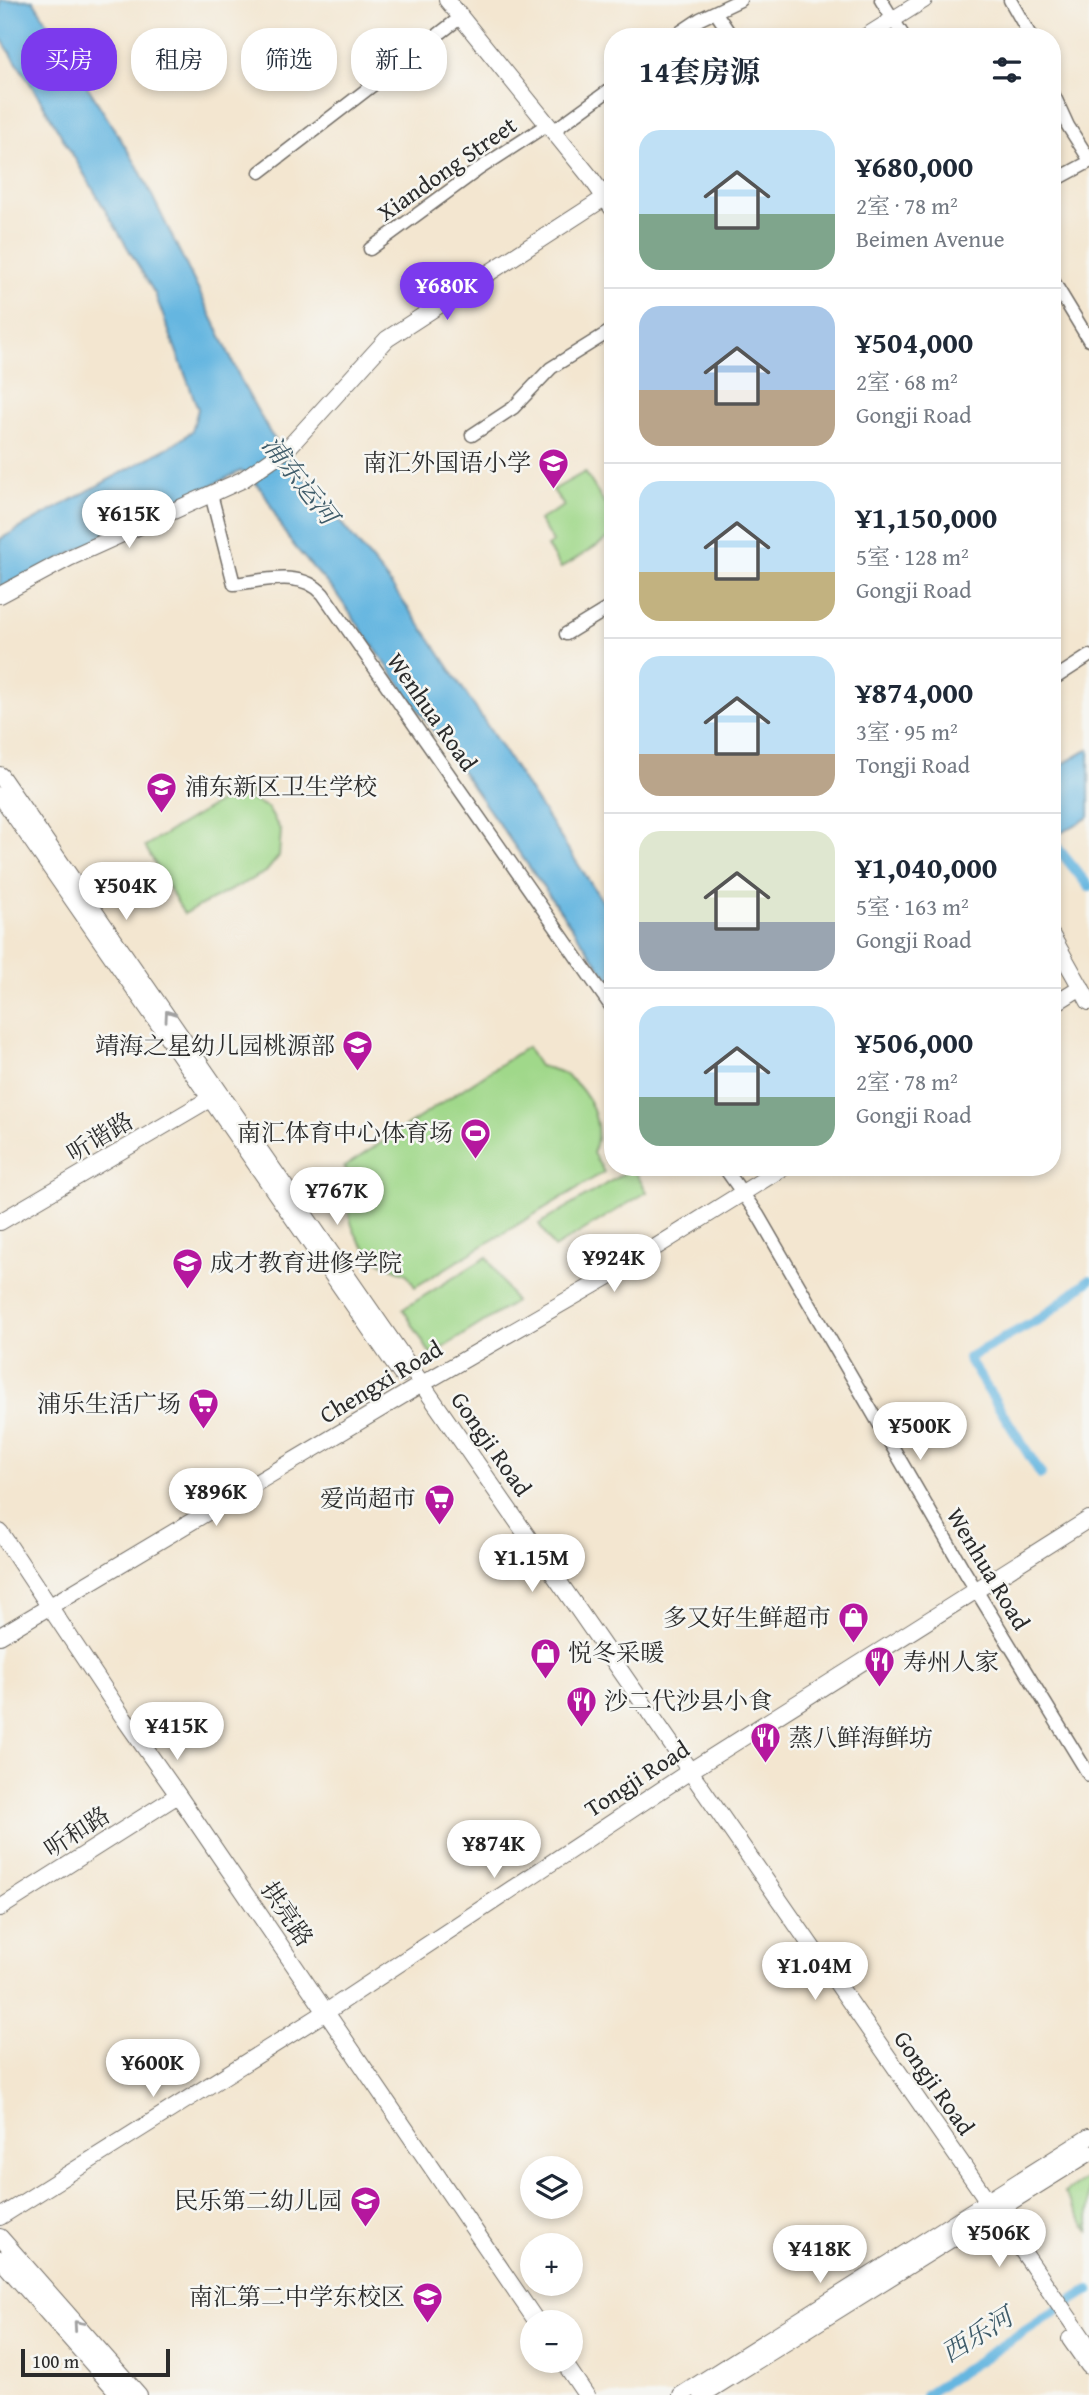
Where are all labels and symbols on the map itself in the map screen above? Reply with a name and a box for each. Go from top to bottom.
street label: Xiandong Street [370,107,524,230]
pin: ¥680K [398,262,496,322]
water label: 浦东运河 [253,427,350,536]
place label: 南汇外国语小学 [363,445,531,480]
school or university icon: 南汇外国语小学 [537,446,571,490]
pin: ¥615K [80,490,178,550]
street label: Wenhua Road [379,645,486,778]
place label: 浦东新区卫生学校 [185,769,377,804]
school or university icon: 浦东新区卫生学校 [145,770,179,814]
pin: ¥504K [77,862,175,922]
one-way arrow [165,1010,177,1023]
place label: 靖海之星幼儿园桃源部 [95,1028,335,1063]
school or university icon: 靖海之星幼儿园桃源部 [341,1029,375,1073]
street label: 听谐路 [60,1103,140,1170]
place label: 南汇体育中心体育场 [237,1115,453,1150]
sports icon: 南汇体育中心体育场 [459,1116,493,1160]
pin: ¥767K [288,1168,386,1227]
pin: ¥924K [565,1234,663,1294]
place label: 成才教育进修学院 [210,1245,402,1280]
school or university icon: 成才教育进修学院 [170,1246,204,1290]
street label: Chengxi Road [313,1331,449,1432]
street label: Gongji Road [443,1384,540,1503]
place label: 浦乐生活广场 [37,1386,181,1421]
supermarket icon: 浦乐生活广场 [187,1387,221,1431]
pin: ¥500K [871,1402,969,1462]
pin: ¥896K [167,1468,265,1528]
place label: 爱尚超市 [320,1481,416,1516]
supermarket icon: 爱尚超市 [422,1482,456,1526]
street label: Wenhua Road [938,1501,1039,1637]
pin: ¥1.15M [475,1534,589,1594]
place label: 多又好生鲜超市 [663,1600,831,1635]
shop icon: 多又好生鲜超市 [837,1601,871,1645]
place label: 悦冬采暖 [568,1635,664,1670]
shop icon: 悦冬采暖 [528,1636,562,1680]
place label: 寿州人家 [903,1644,999,1679]
restaurant icon: 寿州人家 [863,1645,897,1689]
place label: 沙二代沙县小食 [604,1683,772,1718]
restaurant icon: 沙二代沙县小食 [564,1684,598,1728]
pin: ¥415K [128,1702,226,1762]
place label: 蒸八鲜海鲜坊 [789,1720,933,1755]
restaurant icon: 蒸八鲜海鲜坊 [749,1721,783,1765]
street label: Tongji Road [577,1731,696,1826]
street label: 听和路 [37,1797,116,1866]
pin: ¥874K [445,1820,543,1880]
street label: 拱亮路 [253,1874,322,1953]
pin: ¥1.04M [758,1942,872,2002]
street label: Gongji Road [886,2023,983,2142]
pin: ¥600K [104,2039,202,2099]
place label: 民乐第二幼儿园 [174,2183,342,2218]
school or university icon: 民乐第二幼儿园 [348,2184,382,2228]
pin: ¥506K [950,2210,1048,2269]
pin: ¥418K [771,2226,869,2285]
place label: 南汇第二中学东校区 [189,2279,405,2314]
school or university icon: 南汇第二中学东校区 [411,2280,445,2324]
water label: 西乐河 [933,2295,1024,2372]
one-way arrow [74,2320,86,2333]
scale bar [21,2346,170,2378]

